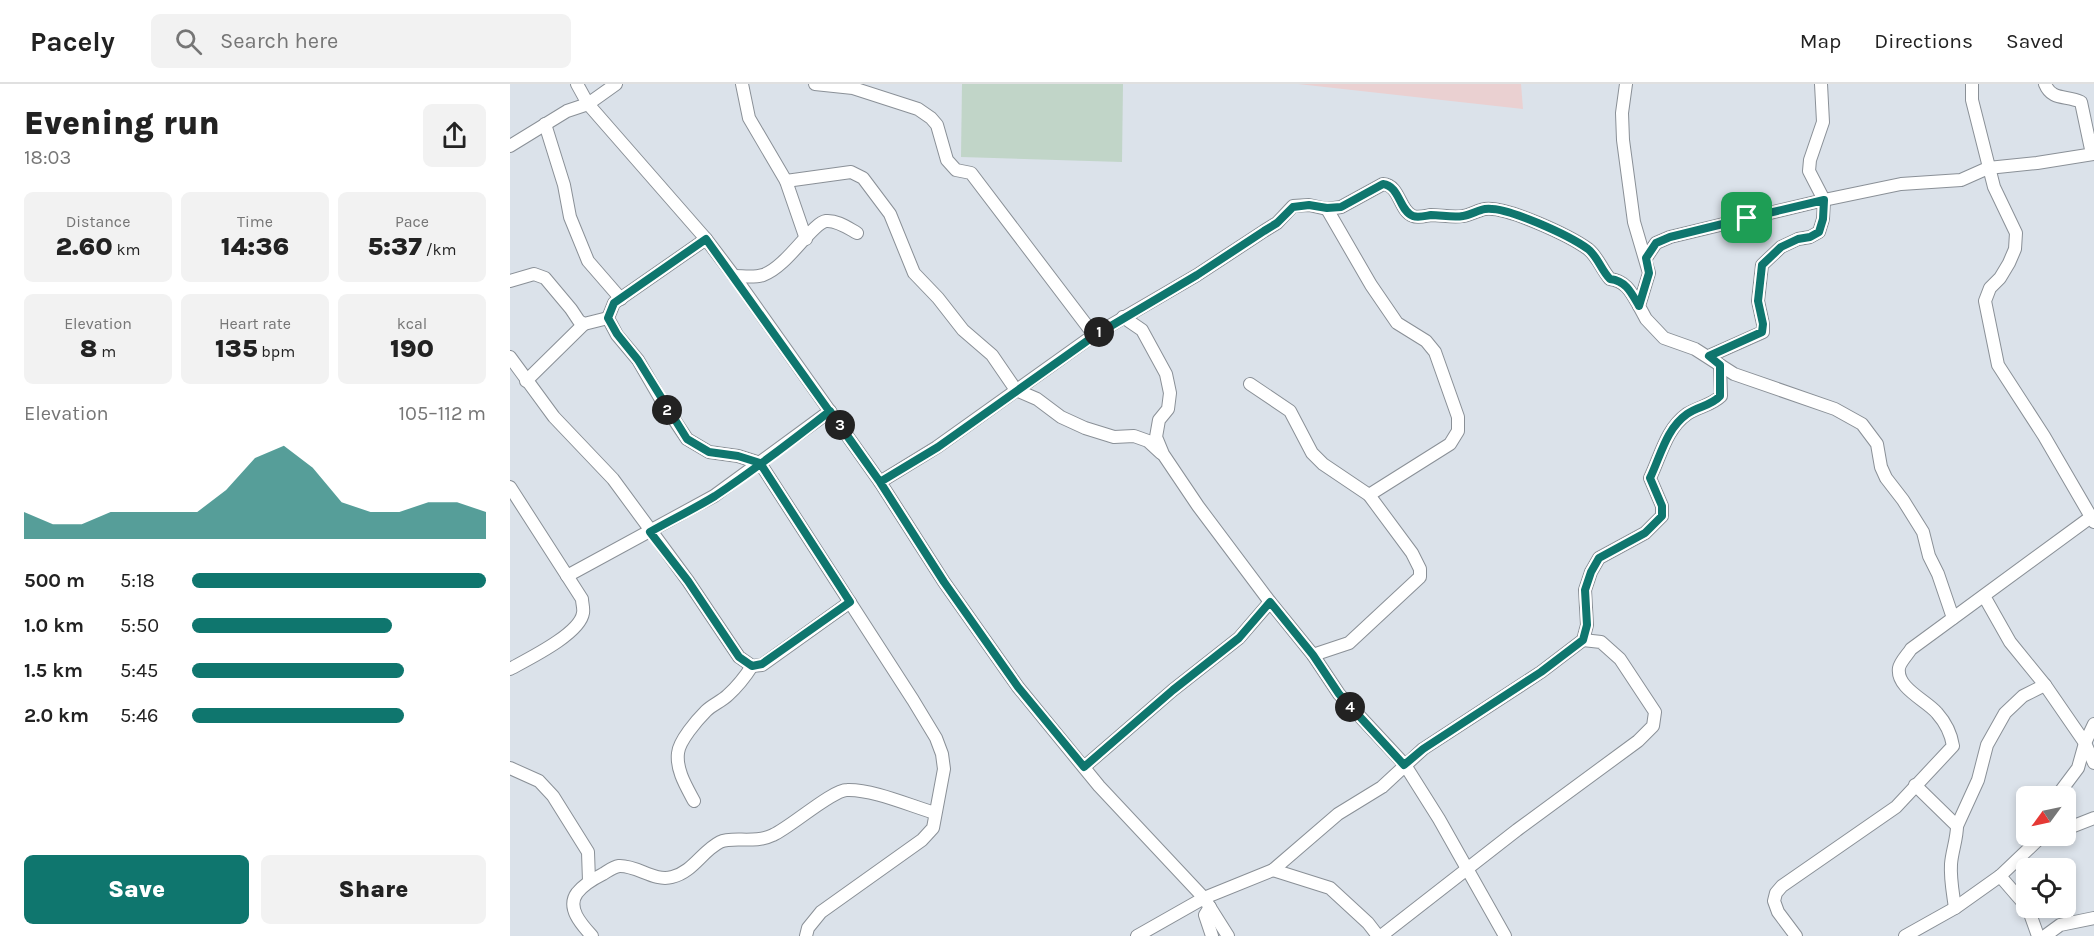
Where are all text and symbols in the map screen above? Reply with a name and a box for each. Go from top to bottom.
search box [151,14,571,68]
text: Pacely [30,25,115,58]
icon: search [172,25,205,58]
text: Search here [220,28,338,54]
text: Map [1800,29,1841,53]
text: Directions [1874,29,1973,53]
text: Saved [2006,29,2064,53]
text: Evening run [24,104,220,142]
button: share [423,104,486,167]
text: 18:03 [24,146,71,169]
pin [1721,192,1772,243]
icon: arrive [1730,201,1763,234]
text: Distance [66,212,130,231]
text: Time [237,212,273,231]
text: Pace [395,212,429,231]
text: 2.60 [55,231,113,262]
text: 14:36 [221,231,289,262]
text: 5:37 [367,231,422,262]
text: km [113,240,141,259]
text: /km [422,240,457,259]
text: Elevation [64,314,132,333]
text: Heart rate [219,314,291,333]
text: kcal [397,314,427,333]
pin: 1 [1084,317,1114,347]
text: 1 [1096,322,1102,341]
text: 8 [80,333,97,364]
text: 135 [215,333,258,364]
text: 190 [390,333,434,364]
text: m [97,342,116,361]
text: bpm [258,342,295,361]
pin: 2 [652,395,682,425]
text: 2 [662,400,672,419]
text: Elevation [24,402,109,425]
text: 105–112 m [399,402,486,425]
pin: 3 [825,410,855,440]
text: 3 [835,415,845,434]
text: 500 m [24,569,85,592]
text: 5:18 [120,569,155,592]
text: 1.0 km [24,614,84,637]
text: 5:50 [120,614,159,637]
text: 1.5 km [24,659,83,682]
text: 5:45 [120,659,158,682]
pin: 4 [1335,692,1365,722]
text: 4 [1345,697,1355,716]
text: 2.0 km [24,704,89,727]
text: 5:46 [120,704,159,727]
north arrow [2016,786,2076,846]
map controls [2016,786,2076,918]
button: Save [24,855,249,924]
button: Share [261,855,486,924]
button: locate [2016,858,2076,918]

